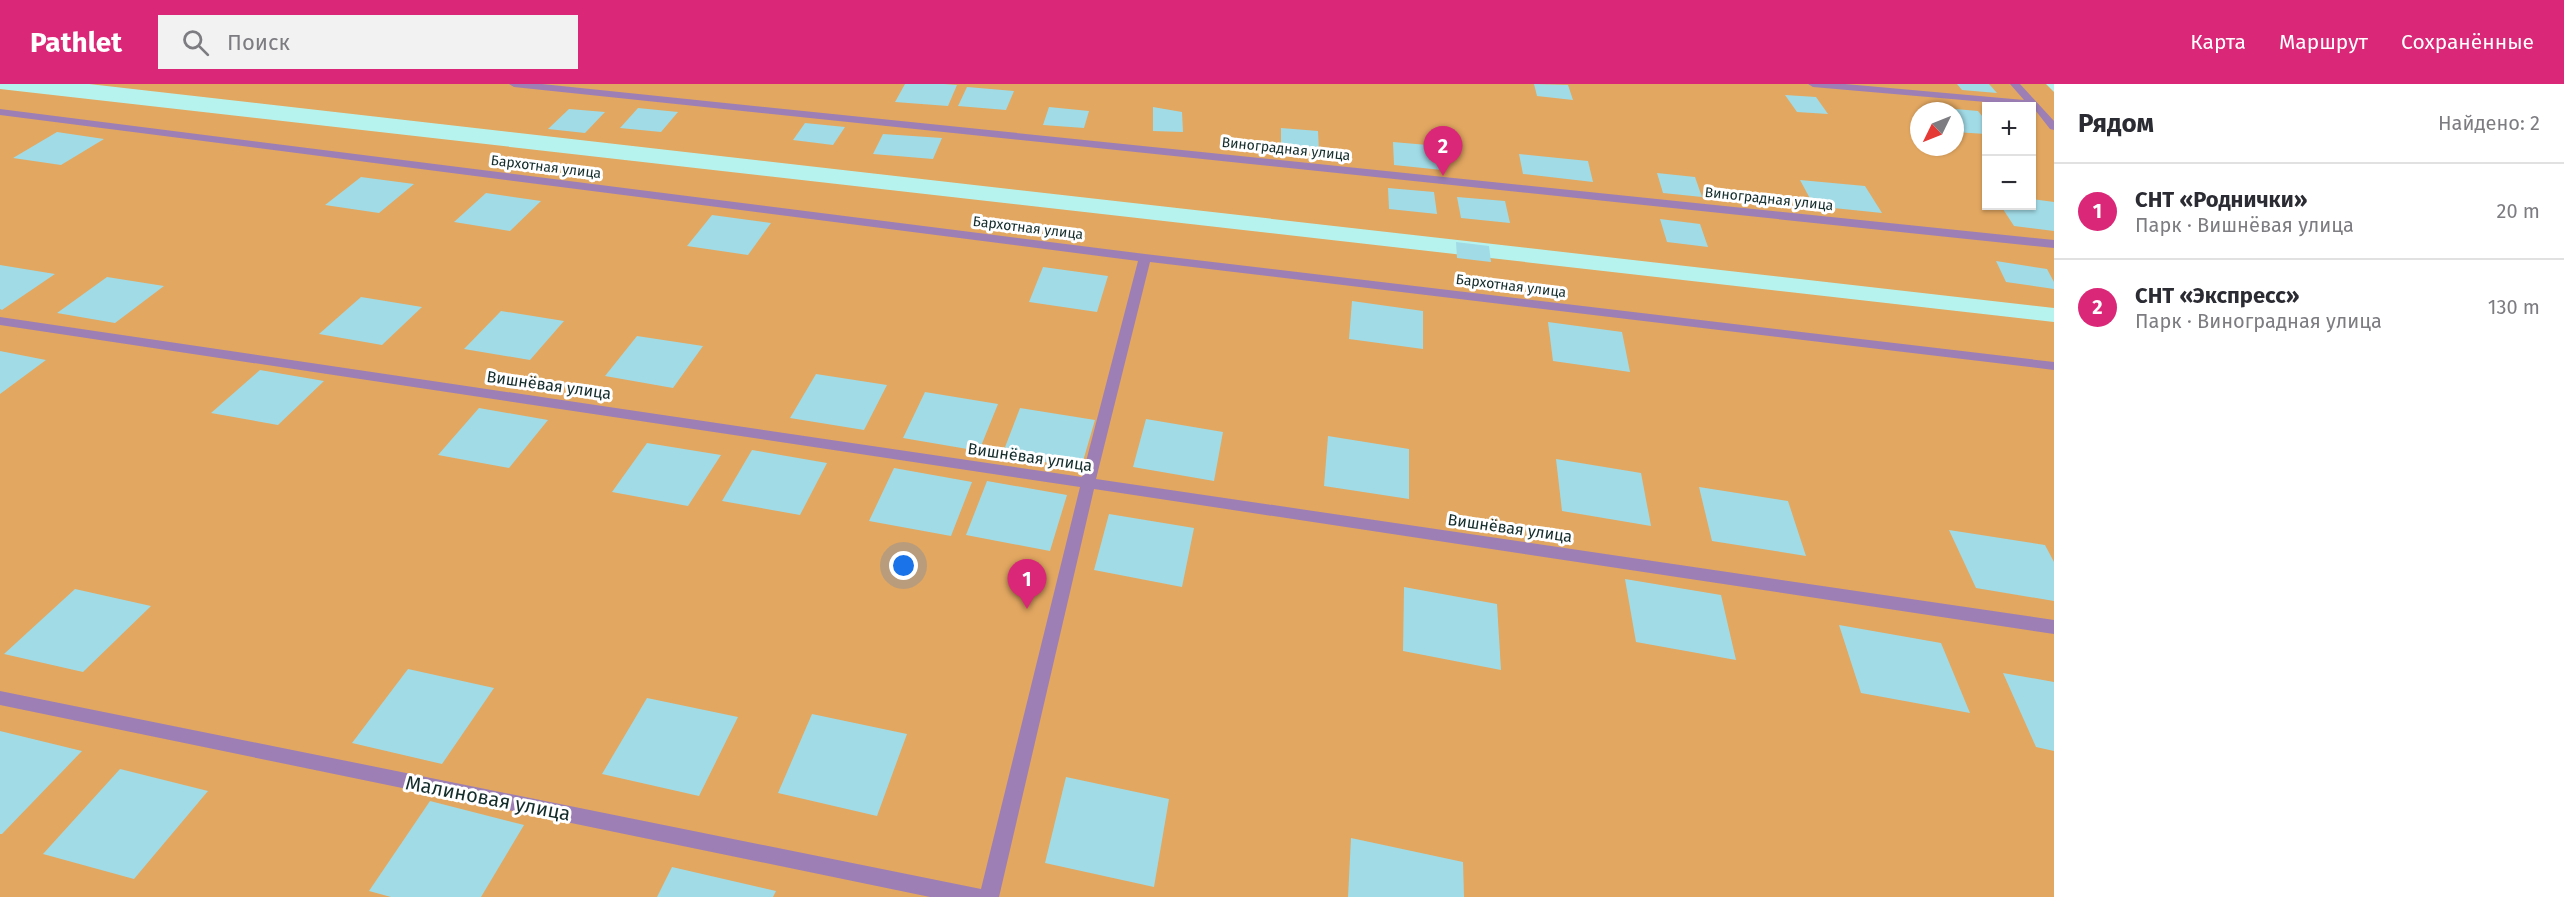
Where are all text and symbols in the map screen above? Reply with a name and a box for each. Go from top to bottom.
search box [158,15,578,69]
text: Pathlet [30,26,122,59]
icon: search [179,26,212,59]
text: Поиск [227,29,290,56]
text: Карта [2190,29,2246,55]
text: Маршрут [2279,29,2368,55]
text: Сохранённые [2401,29,2534,55]
north arrow [1910,102,1964,156]
map controls [1982,102,2036,210]
button: + [1982,102,2036,156]
text: Рядом [2078,108,2154,139]
text: Найдено: 2 [2438,111,2540,135]
pin: 2 [1424,126,1462,176]
street label: Виноградная улица [1221,134,1351,164]
street label: Бархотная улица [490,152,602,182]
button: − [1982,156,2036,210]
street label: Виноградная улица [1704,184,1834,214]
text: СНТ «Роднички» [2135,186,2307,213]
text: 1 [2093,199,2102,223]
text: 20 m [2497,199,2540,223]
street label: Бархотная улица [972,213,1084,243]
text: Парк · Вишнёвая улица [2135,213,2354,237]
street label: Бархотная улица [1455,271,1567,301]
text: СНТ «Экспресс» [2135,282,2299,309]
text: 2 [2092,295,2103,319]
text: 130 m [2488,295,2540,319]
text: Парк · Виноградная улица [2135,309,2382,333]
street label: Вишнёвая улица [486,367,612,403]
street label: Вишнёвая улица [967,439,1093,475]
street label: Вишнёвая улица [1447,510,1573,546]
your location [889,551,918,580]
pin: 1 [1008,560,1046,609]
street label: Малиновая улица [403,770,573,826]

